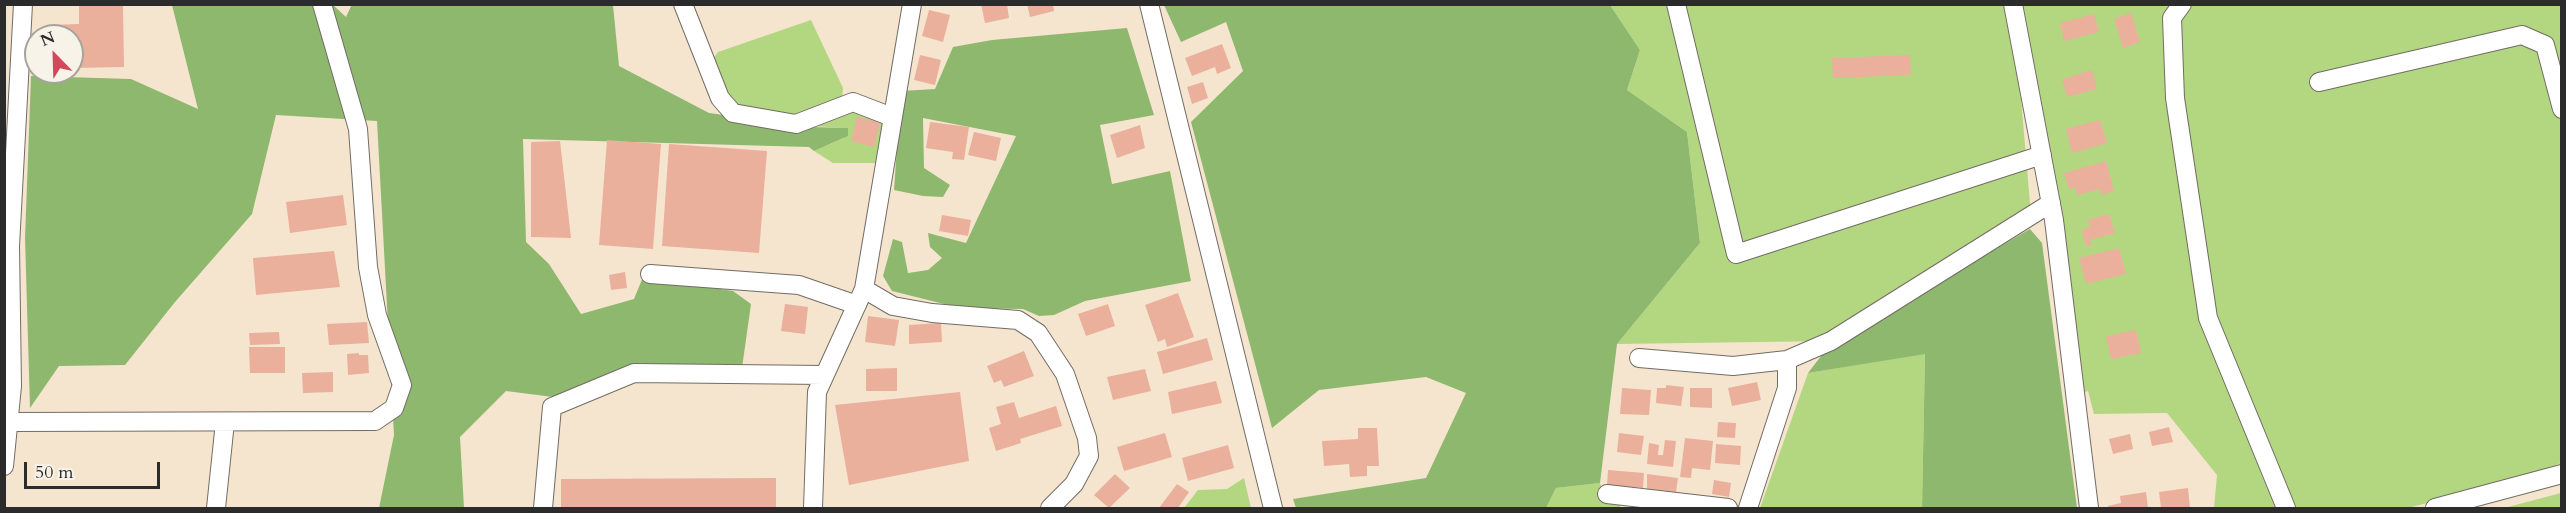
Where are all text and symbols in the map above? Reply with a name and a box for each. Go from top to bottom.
north arrow [24,24,84,84]
text: N [37,26,58,52]
scale bar [27,450,164,488]
text: 50 m [35,460,74,485]

